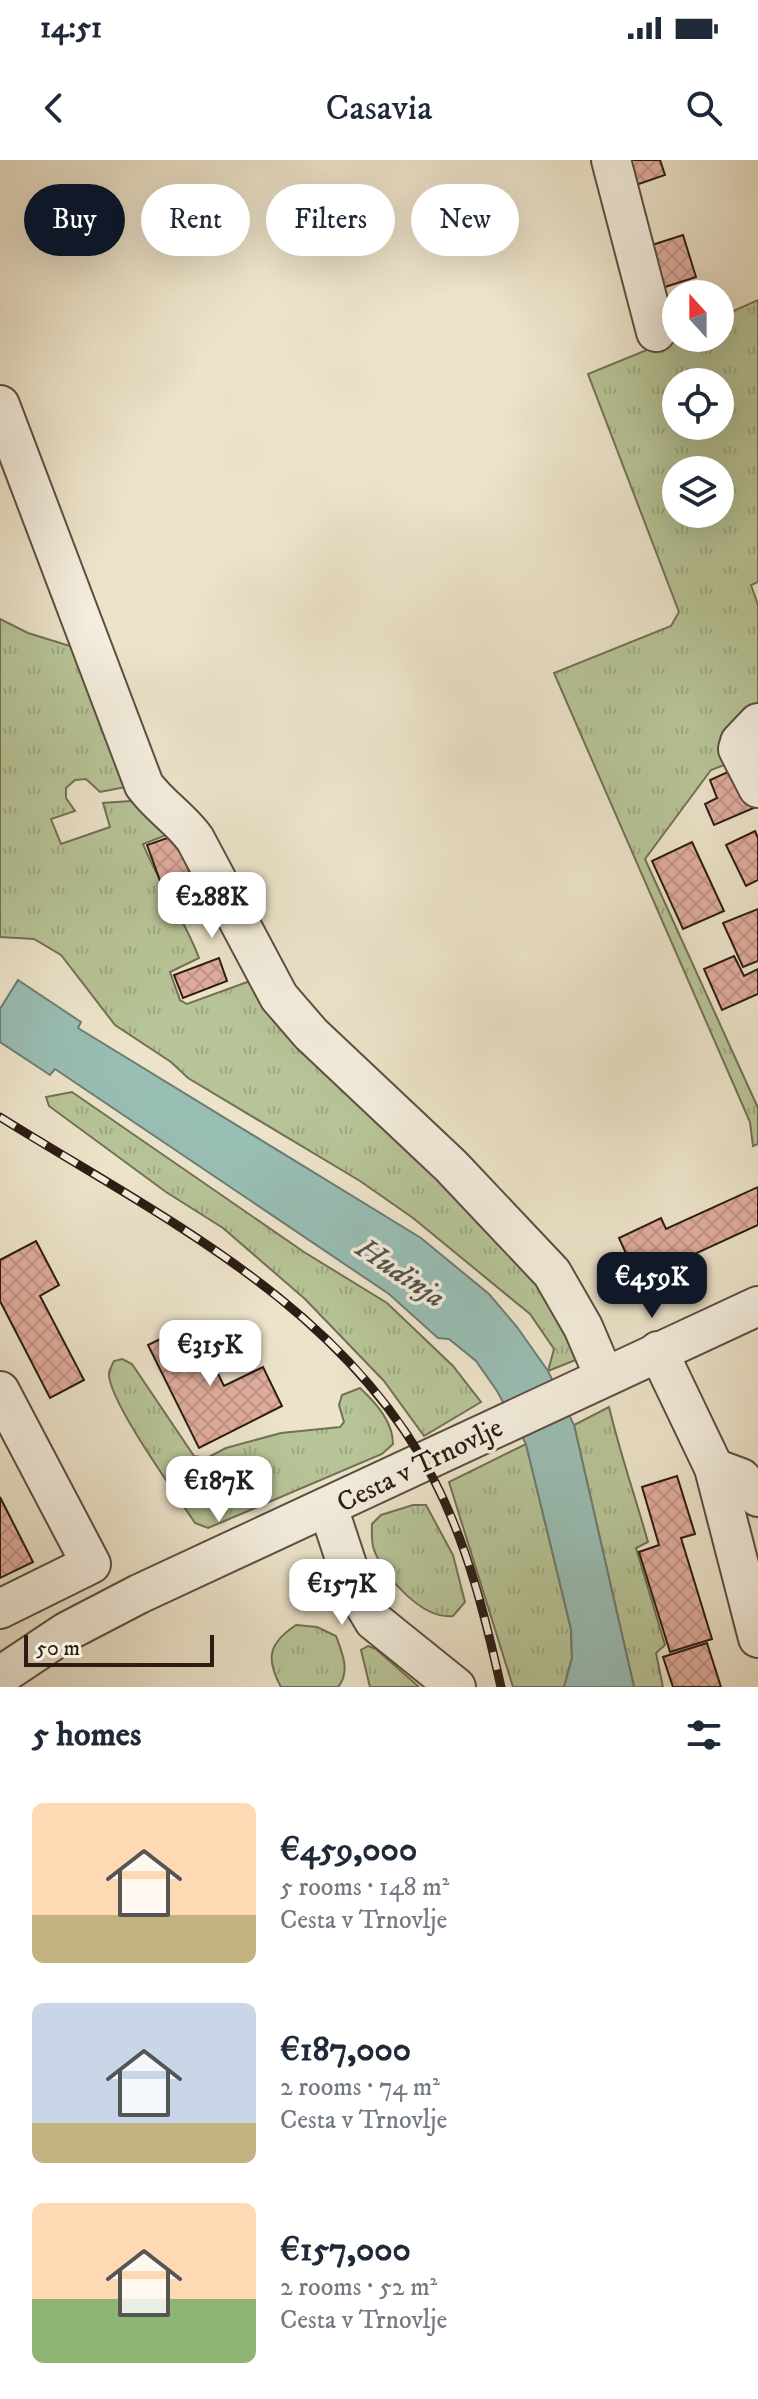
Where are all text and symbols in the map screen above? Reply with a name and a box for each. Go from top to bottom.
text: 14:51 [40,10,102,47]
icon: back [32,86,76,130]
text: Casavia [326,86,432,131]
icon: search [682,86,726,130]
chip: Buy [24,184,125,256]
chip: Rent [141,184,250,256]
chip: Filters [266,184,395,256]
chip: New [411,184,519,256]
north arrow [662,280,734,352]
map controls [662,280,734,528]
button: locate [662,368,734,440]
button: layers [662,456,734,528]
pin: €288K [156,872,268,940]
text: €288K [176,881,248,914]
water label: Hudinja [348,1229,452,1316]
pin: €459K [596,1252,708,1320]
text: €459K [615,1261,689,1294]
pin: €315K [154,1320,266,1388]
text: €315K [177,1329,243,1362]
street label: Cesta v Trnovlje [331,1410,508,1521]
pin: €187K [163,1456,275,1524]
text: €187K [184,1465,254,1498]
pin: €157K [286,1559,398,1627]
text: €157K [307,1568,377,1601]
scale bar [24,1631,214,1667]
text: 50 m [36,1635,80,1662]
icon: filters [682,1713,726,1757]
text: 5 homes [32,1714,141,1756]
text: €459,000 [280,1829,417,1871]
icon: home [96,1835,192,1931]
text: 5 rooms · 148 m² [280,1871,449,1904]
text: Cesta v Trnovlje [280,1904,447,1937]
text: €187,000 [280,2029,411,2071]
icon: home [96,2035,192,2131]
text: 2 rooms · 74 m² [280,2071,440,2104]
text: Cesta v Trnovlje [280,2104,447,2137]
text: €157,000 [280,2229,411,2271]
icon: home [96,2235,192,2331]
text: 2 rooms · 52 m² [280,2271,437,2304]
text: Cesta v Trnovlje [280,2304,447,2337]

